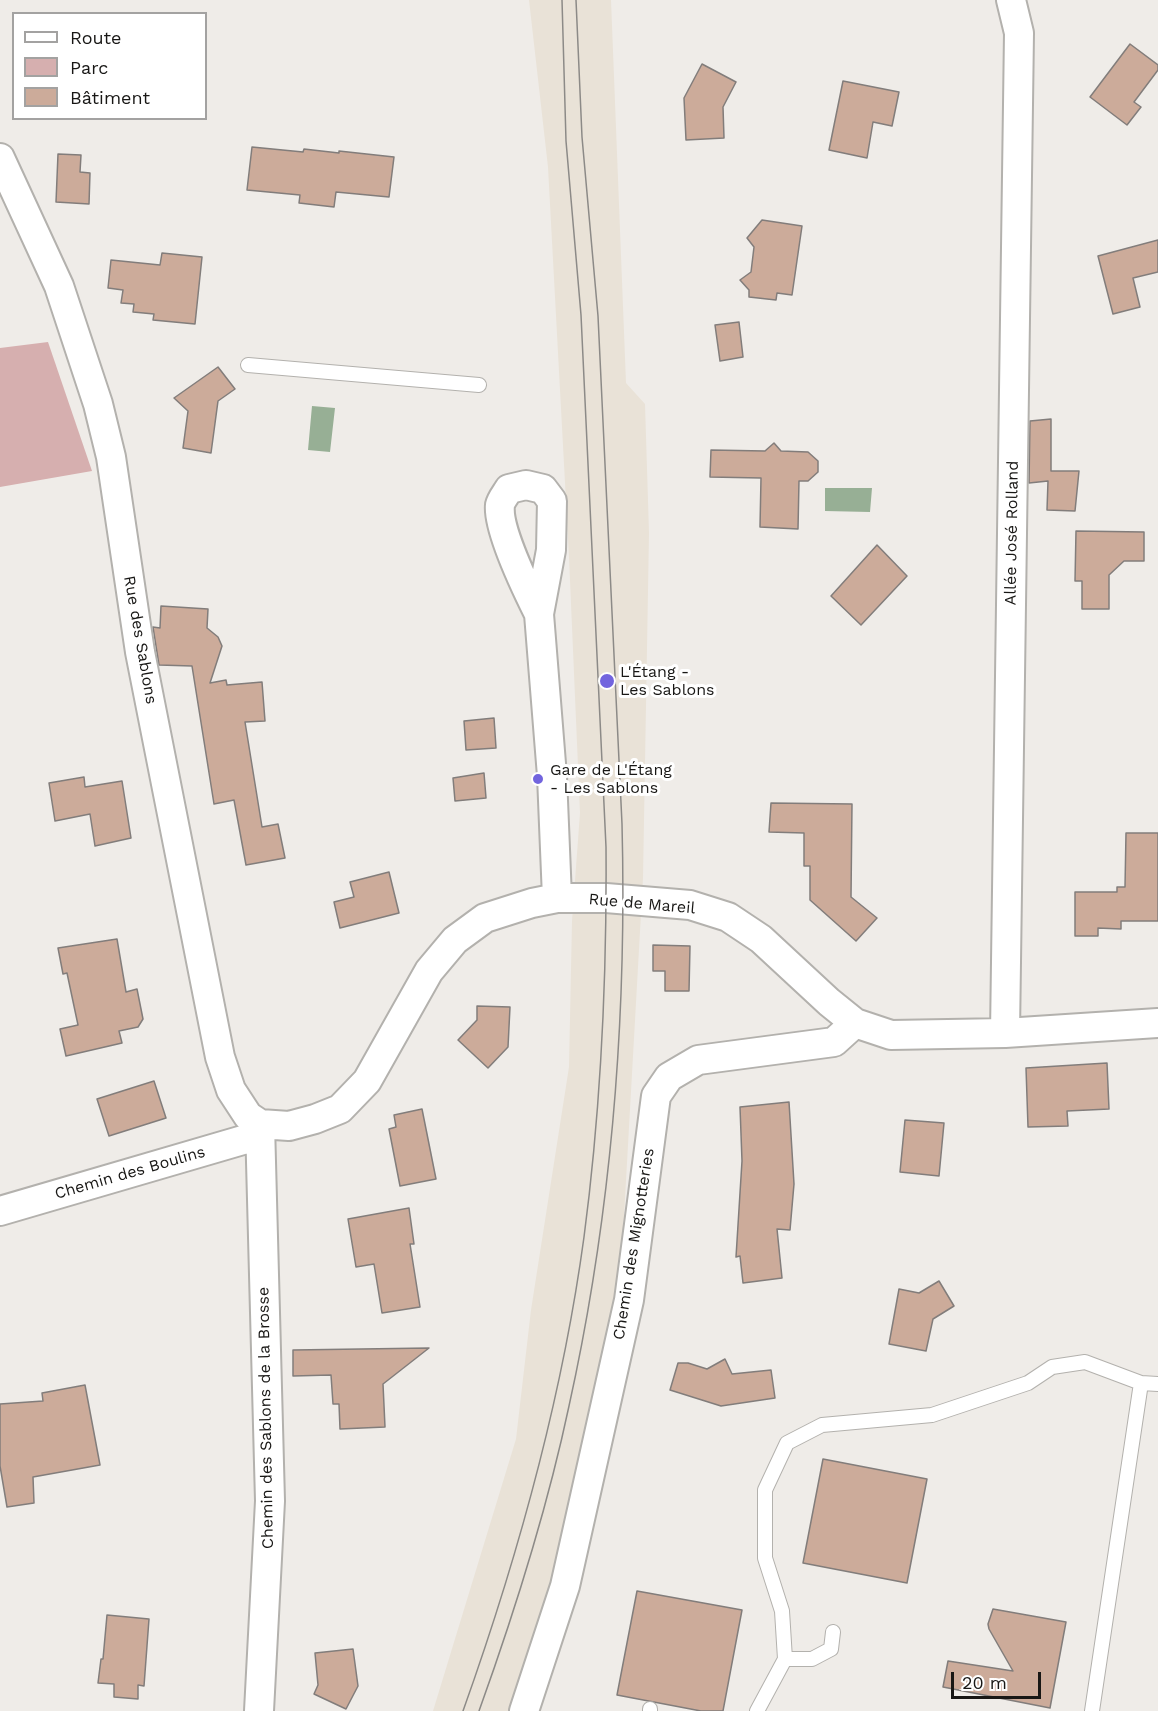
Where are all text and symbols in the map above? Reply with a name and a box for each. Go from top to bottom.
legend [12,12,207,120]
text: Route [70,27,122,48]
text: Parc [70,57,108,78]
text: Bâtiment [70,87,150,108]
street label: Allée José Rolland [1001,461,1023,605]
street label: Rue des Sablons [119,574,161,706]
place label: L'Étang - Les Sablons [620,662,714,700]
marker: L'Étang - Les Sablons [598,672,616,690]
place label: Gare de L'Étang - Les Sablons [550,760,672,798]
marker: Gare de L'Étang - Les Sablons [531,772,545,786]
street label: Rue de Mareil [588,890,696,918]
street label: Chemin des Boulins [53,1142,207,1204]
street label: Chemin des Mignotteries [609,1147,659,1341]
street label: Chemin des Sablons de la Brosse [254,1287,278,1549]
scale bar [954,1660,1044,1698]
text: 20 m [962,1672,1007,1693]

